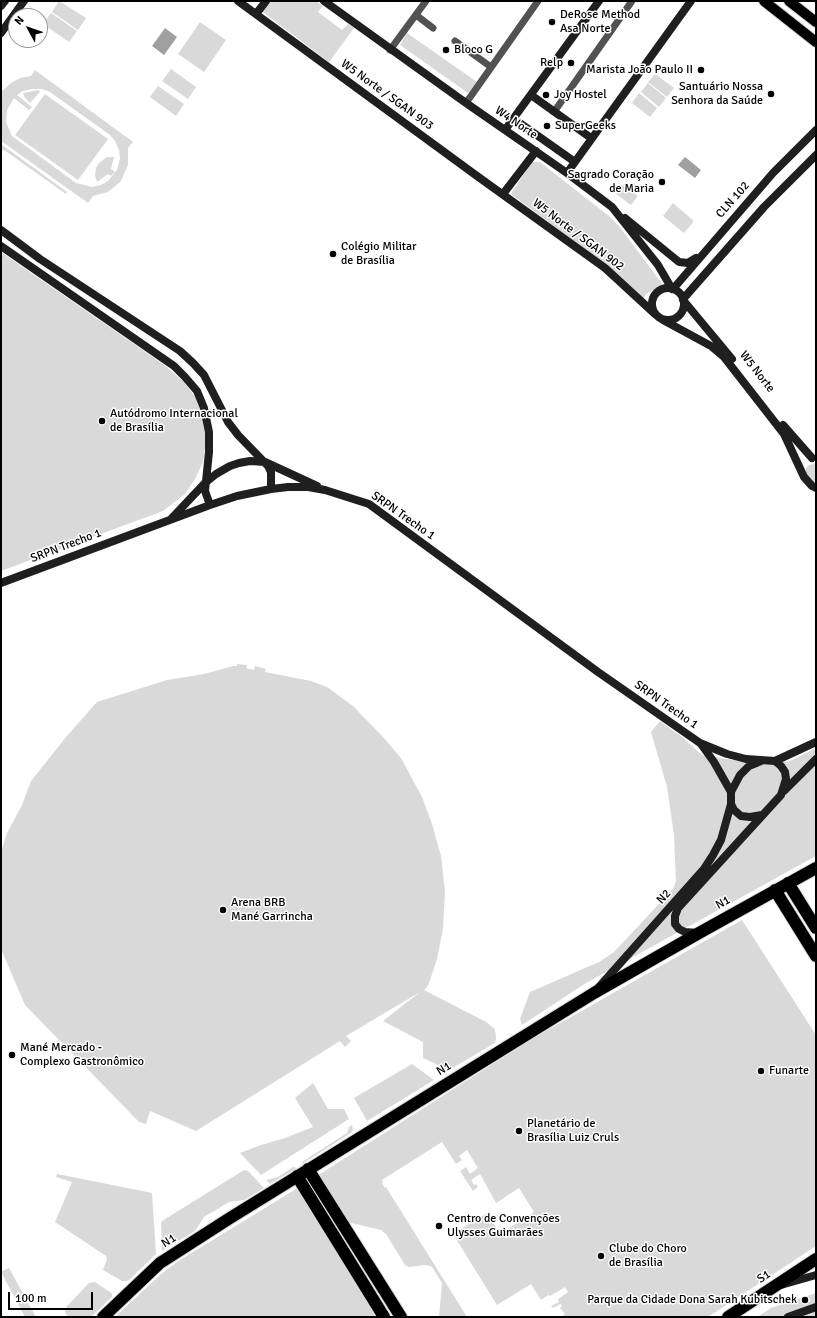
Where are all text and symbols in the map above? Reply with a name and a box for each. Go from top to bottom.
north arrow [8,8,48,48]
place label: DeRose Method Asa Norte [560,8,640,36]
text: N [12,13,27,28]
marker: DeRose Method Asa Norte [547,17,557,27]
place label: Bloco G [454,43,493,57]
marker: Bloco G [441,45,451,55]
place label: Relp [540,56,563,70]
street label: W5 Norte / SGAN 903 [338,57,436,133]
marker: Relp [566,58,576,68]
place label: Marista João Paulo II [586,63,693,77]
marker: Marista João Paulo II [696,65,706,75]
place label: Santuário Nossa Senhora da Saúde [671,80,763,108]
place label: Joy Hostel [554,88,607,102]
marker: Santuário Nossa Senhora da Saúde [766,89,776,99]
marker: Joy Hostel [541,90,551,100]
street label: W4 Norte [492,103,540,143]
place label: SuperGeeks [555,119,616,133]
marker: SuperGeeks [542,121,552,131]
place label: Sagrado Coração de Maria [568,168,654,196]
marker: Sagrado Coração de Maria [657,177,667,187]
street label: CLN 102 [713,179,753,221]
street label: W5 Norte / SGAN 902 [529,196,627,274]
place label: Colégio Militar de Brasília [341,240,417,268]
marker: Colégio Militar de Brasília [328,249,338,259]
street label: W5 Norte [736,348,778,396]
place label: Autódromo Internacional de Brasília [110,407,238,435]
marker: Autódromo Internacional de Brasília [97,416,107,426]
street label: SRPN Trecho 1 [368,489,438,543]
street label: SRPN Trecho 1 [29,526,103,566]
street label: SRPN Trecho 1 [631,678,701,732]
street label: N2 [654,887,674,907]
street label: N1 [713,893,733,913]
place label: Arena BRB Mané Garrincha [231,896,313,924]
marker: Arena BRB Mané Garrincha [218,905,228,915]
place label: Mané Mercado - Complexo Gastronômico [20,1041,144,1069]
marker: Mané Mercado - Complexo Gastronômico [7,1050,17,1060]
street label: N1 [434,1059,454,1079]
place label: Funarte [769,1064,809,1078]
marker: Funarte [756,1066,766,1076]
place label: Planetário de Brasília Luiz Cruls [527,1117,619,1145]
marker: Planetário de Brasília Luiz Cruls [514,1126,524,1136]
place label: Centro de Convenções Ulysses Guimarães [447,1212,560,1240]
marker: Centro de Convenções Ulysses Guimarães [434,1221,444,1231]
street label: N1 [159,1231,179,1251]
place label: Clube do Choro de Brasília [609,1242,687,1270]
marker: Clube do Choro de Brasília [596,1251,606,1261]
street label: S1 [755,1267,773,1287]
scale bar [10,1284,95,1310]
text: 100 m [15,1291,47,1306]
place label: Parque da Cidade Dona Sarah Kubitschek [587,1293,797,1307]
marker: Parque da Cidade Dona Sarah Kubitschek [800,1295,810,1305]

